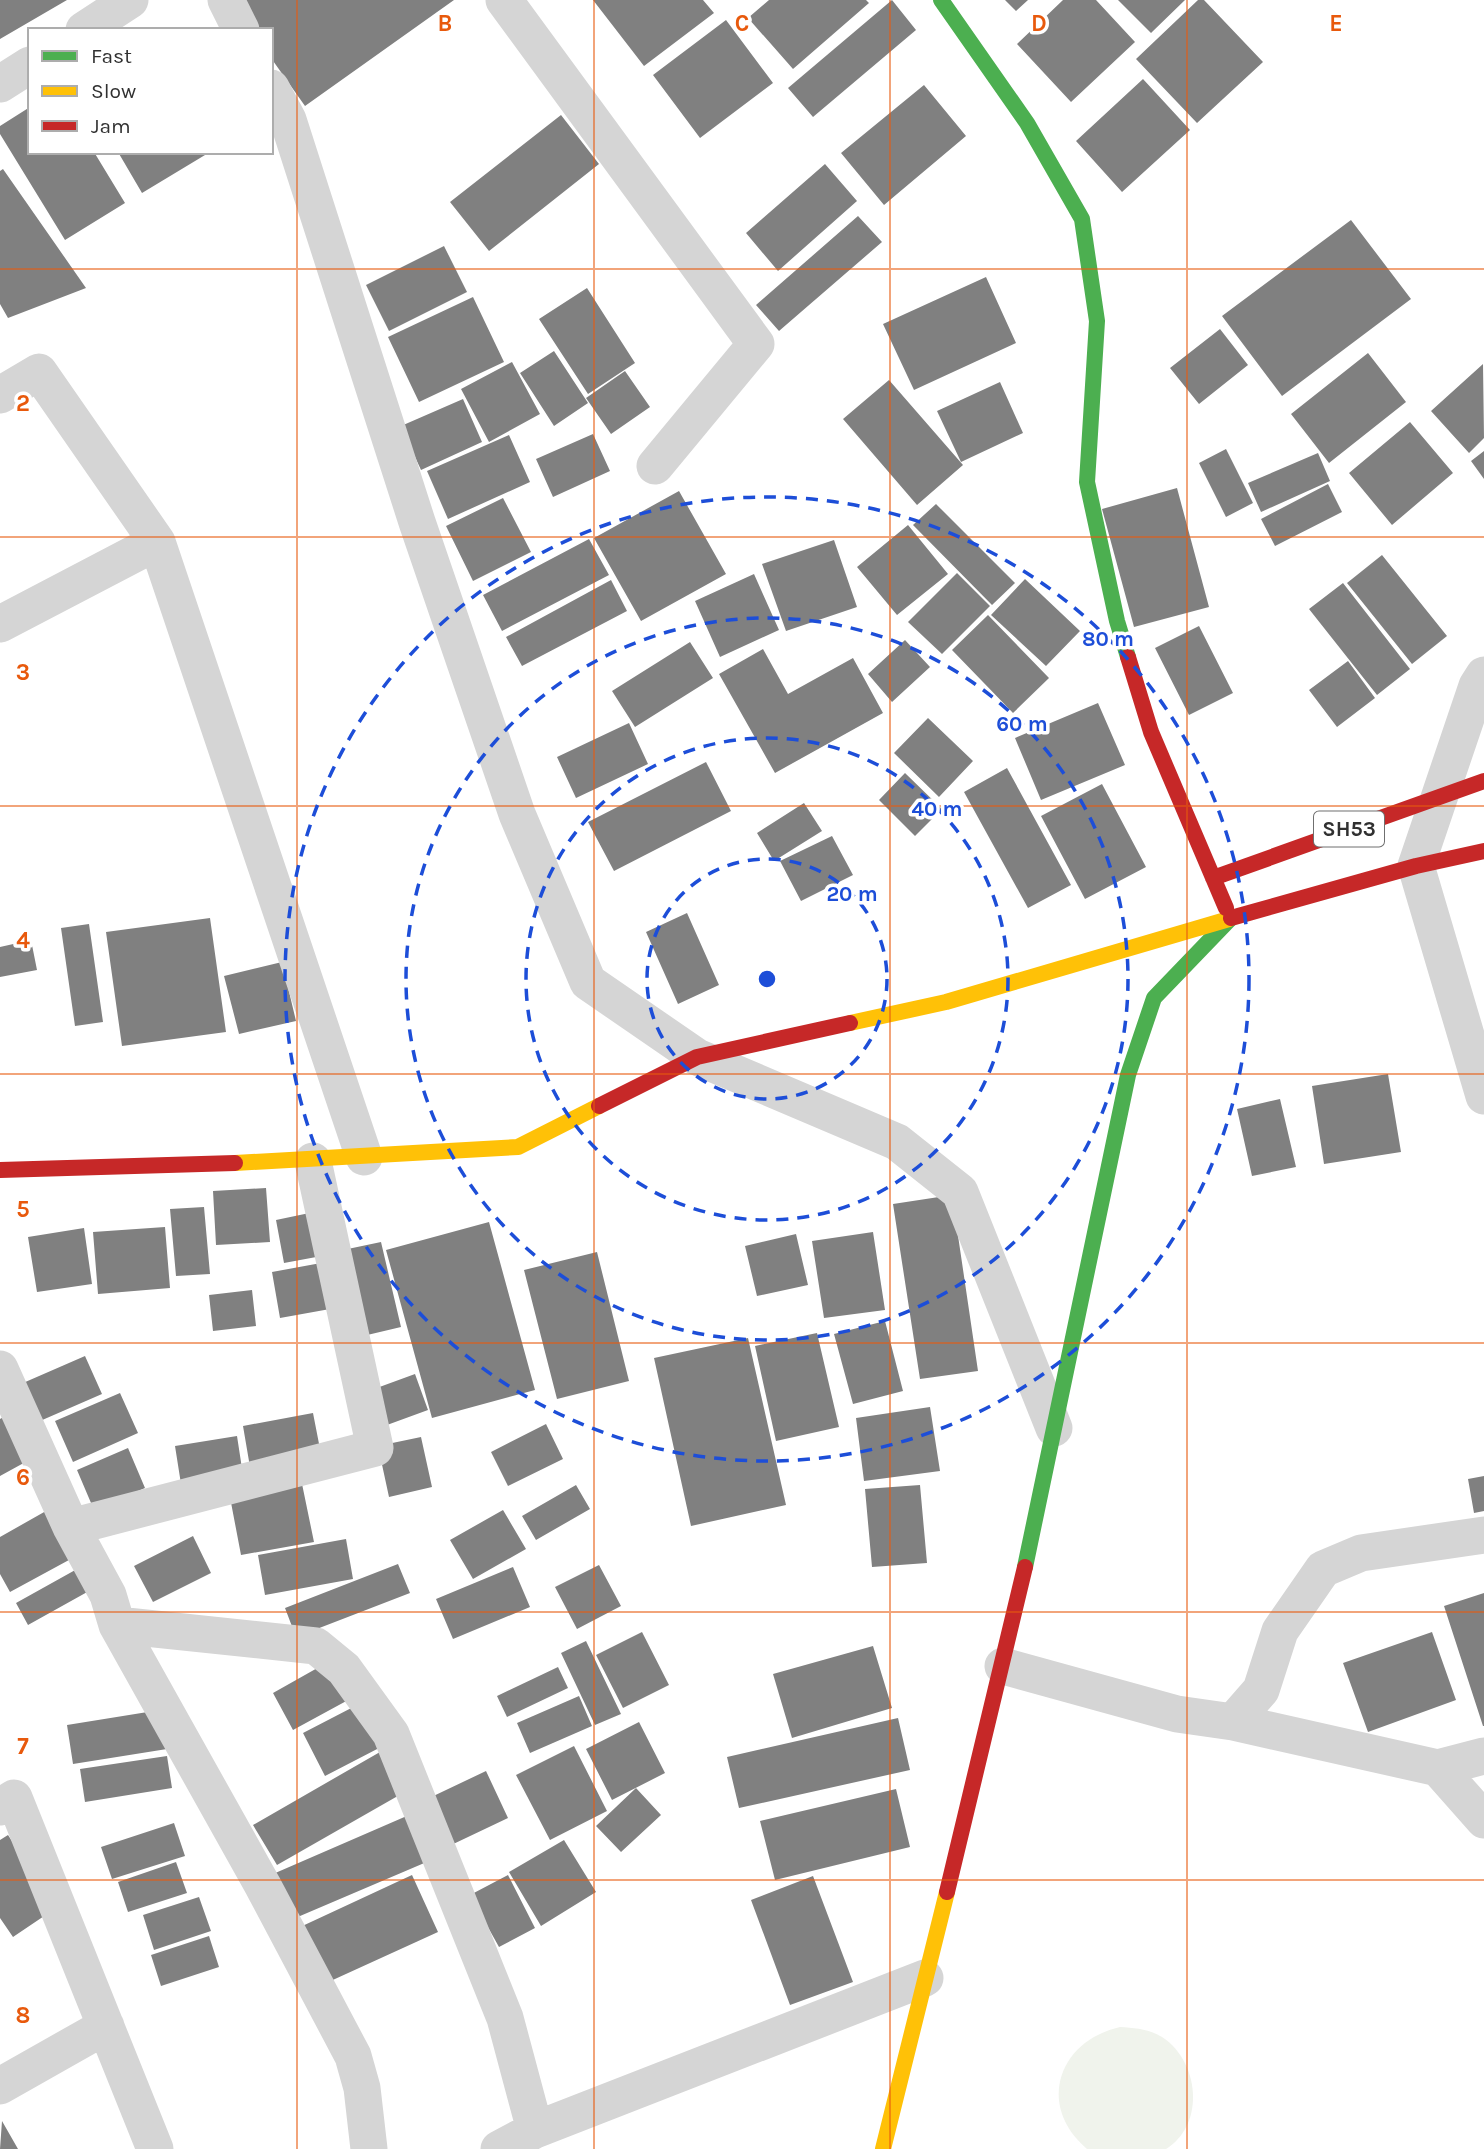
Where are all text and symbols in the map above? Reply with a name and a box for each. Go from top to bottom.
text: B [438,10,452,37]
text: C [735,10,749,37]
text: D [1031,10,1047,37]
text: E [1329,10,1343,37]
legend [28,28,273,154]
text: Fast [91,44,132,68]
text: Slow [91,79,136,103]
text: Jam [91,114,131,138]
text: 2 [16,390,30,417]
text: 80 m [1082,627,1134,651]
text: 3 [16,659,30,686]
text: 60 m [996,712,1048,736]
text: 40 m [911,797,963,821]
road number: SH53 [1314,812,1384,846]
text: 20 m [826,882,878,906]
text: 4 [16,927,30,954]
centre of rings [755,967,779,991]
text: 5 [16,1196,30,1223]
text: 6 [16,1464,30,1491]
text: 7 [17,1733,29,1760]
text: 8 [16,2002,30,2029]

